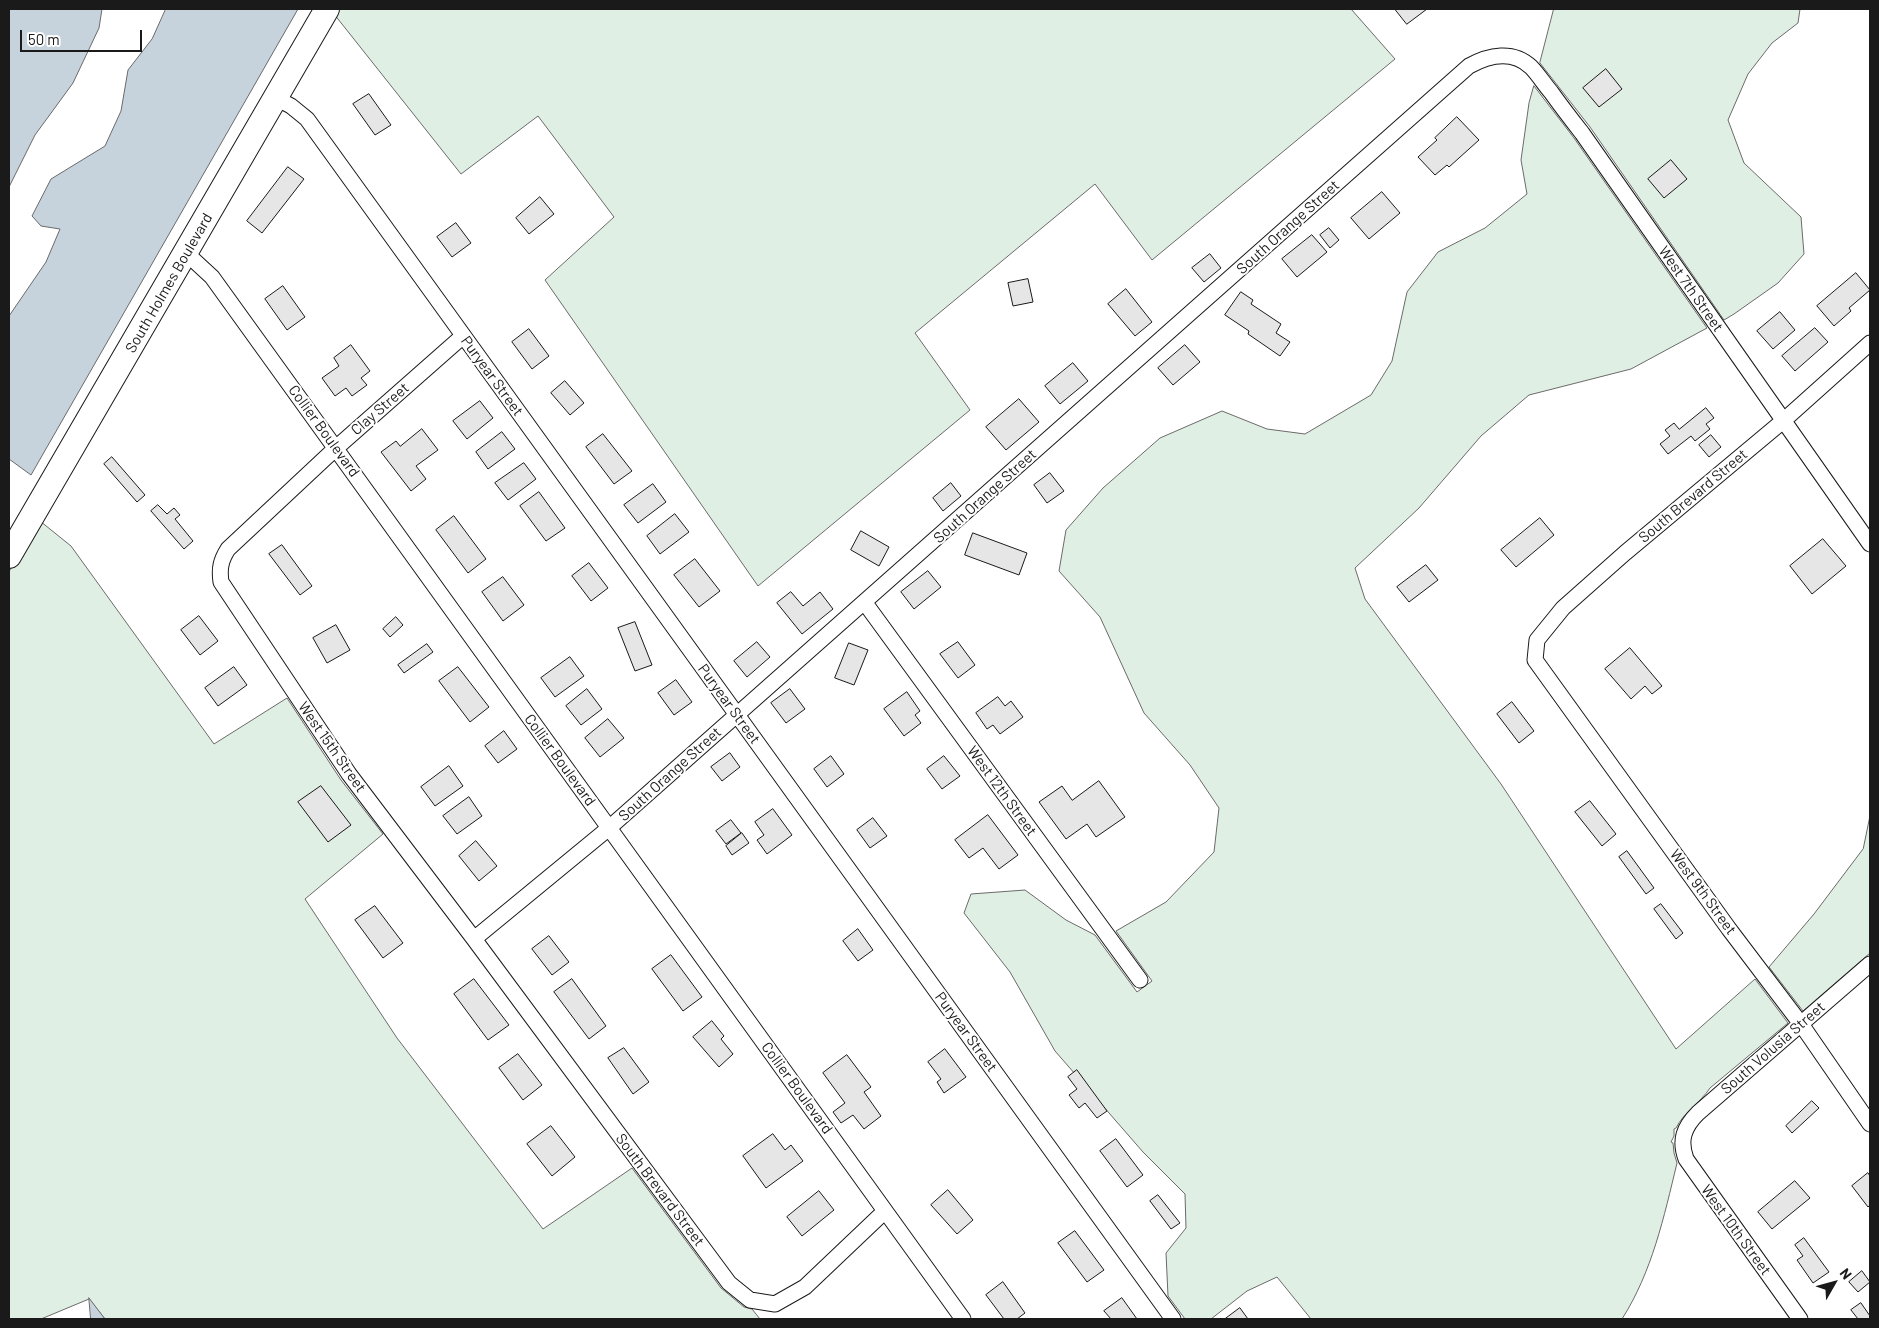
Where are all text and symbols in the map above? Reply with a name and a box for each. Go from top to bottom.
scale bar [22,20,145,52]
text: 50 m [28,30,60,48]
street label: South Orange Street [1233,176,1343,278]
street label: South Holmes Boulevard [122,210,216,356]
street label: West 7th Street [1655,243,1727,335]
street label: Puryear Street [457,333,527,419]
street label: Clay Street [347,379,413,439]
street label: Collier Boulevard [285,381,363,481]
street label: South Orange Street [930,445,1040,547]
street label: South Brevard Street [1635,445,1751,547]
street label: Puryear Street [694,661,764,747]
street label: West 15th Street [294,698,370,796]
street label: Collier Boulevard [521,710,599,810]
street label: South Orange Street [615,723,725,825]
street label: West 12th Street [963,743,1041,839]
street label: West 9th Street [1666,846,1740,938]
street label: Puryear Street [931,989,1001,1075]
street label: South Volusia Street [1717,998,1829,1098]
street label: Collier Boulevard [758,1038,836,1138]
street label: South Brevard Street [612,1130,708,1250]
street label: West 10th Street [1697,1181,1775,1279]
north arrow [1809,1258,1859,1308]
text: N [1837,1265,1856,1282]

